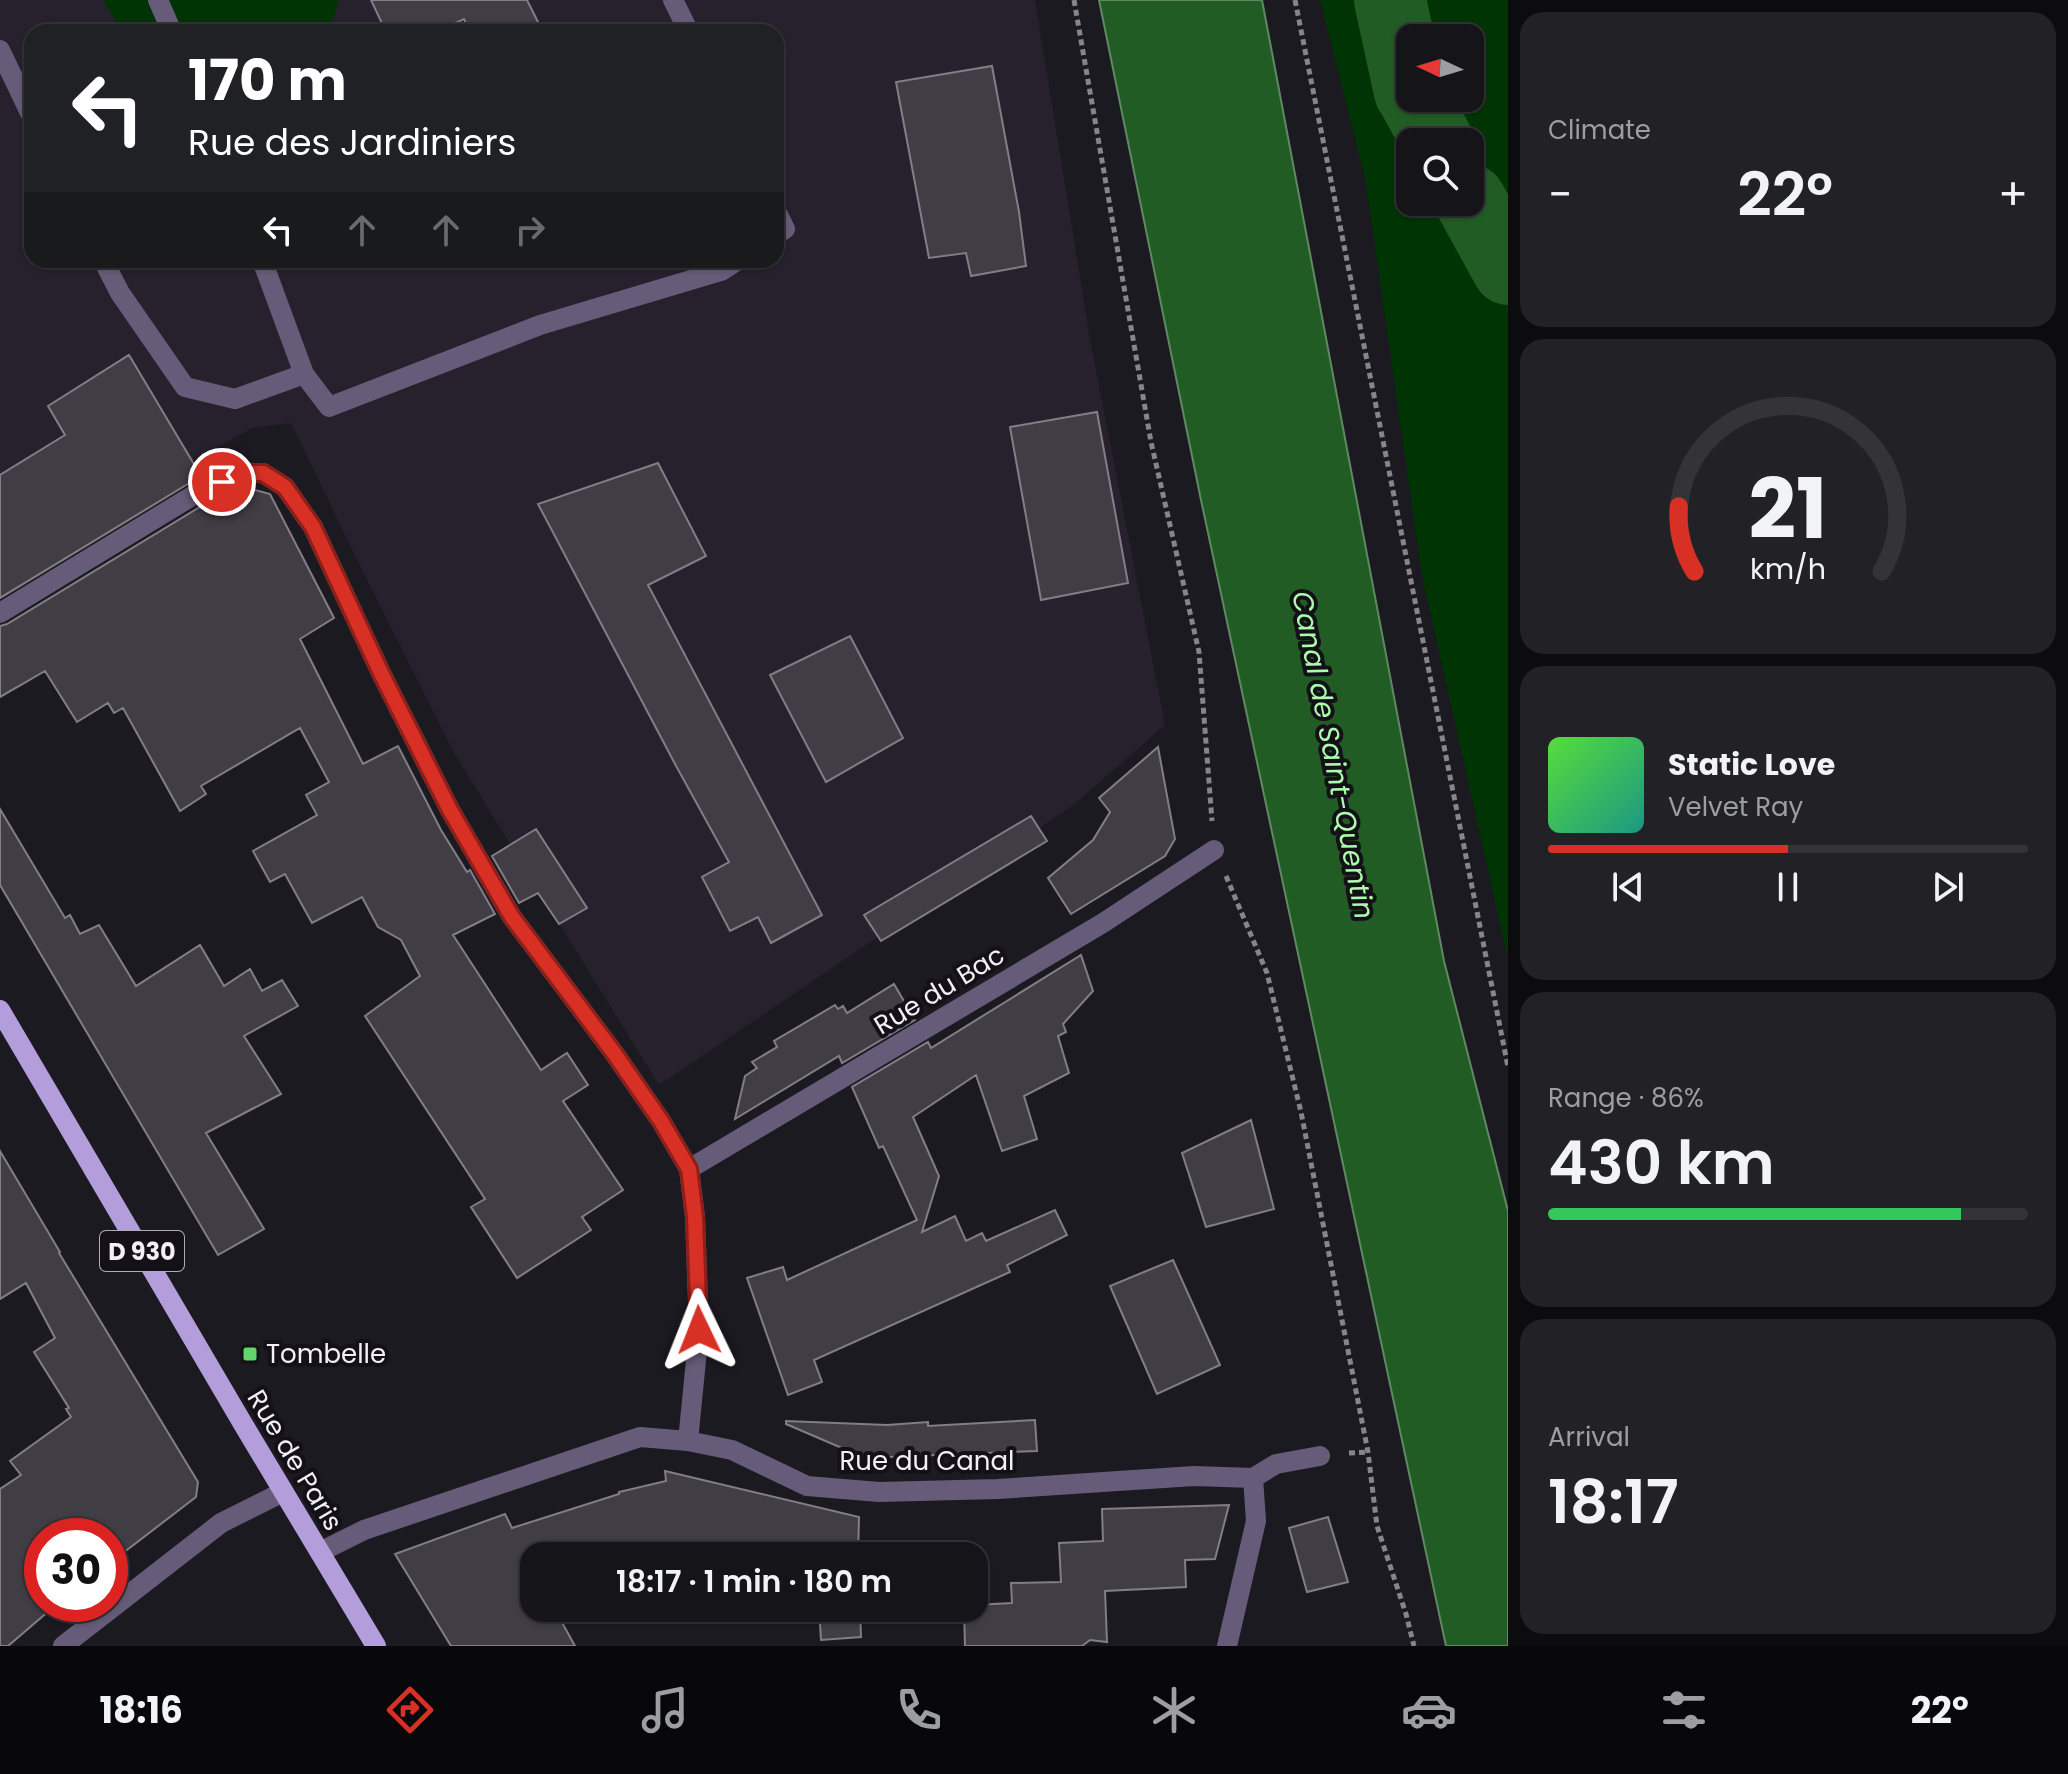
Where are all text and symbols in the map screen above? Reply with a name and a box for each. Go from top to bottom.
north arrow [1396,24,1484,112]
map controls [1396,24,1484,216]
text: 170 m [188,41,347,120]
icon: left [56,56,160,160]
text: Climate [1548,112,1651,148]
text: Rue des Jardiniers [188,117,516,168]
button: search [1396,128,1484,216]
text: 22° [1737,153,1833,237]
text: − [1548,164,1572,225]
text: + [1998,164,2028,225]
icon: left [256,208,300,252]
icon: ahead [340,208,384,252]
icon: ahead [424,208,468,252]
icon: right [508,208,552,252]
pin [188,448,256,516]
text: 21 [1749,451,1827,567]
icon: arrive [200,460,244,504]
text: km/h [1750,549,1826,589]
water label: Canal de Saint-Quentin [1282,588,1384,922]
text: Static Love [1668,743,1835,786]
text: Velvet Ray [1668,789,1803,825]
icon: previous [1606,865,1650,909]
icon: pause [1766,865,1810,909]
icon: next [1926,865,1970,909]
street label: Rue du Bac [867,937,1011,1043]
text: Range · 86% [1548,1080,1704,1116]
text: 430 km [1548,1121,1775,1205]
road number: D 930 [100,1231,184,1271]
position arrow [657,1288,741,1372]
place label: Tombelle [266,1336,386,1372]
marker: Tombelle [241,1345,259,1363]
street label: Rue de Paris [239,1383,351,1537]
text: Arrival [1548,1419,1630,1455]
street label: Rue du Canal [840,1443,1014,1479]
text: 18:17 [1548,1460,1679,1544]
speed limit sign: 30 [24,1518,128,1622]
text: 18:17 · 1 min · 180 m [616,1560,892,1603]
icon: directions [382,1682,438,1738]
icon: music [637,1682,693,1738]
icon: phone [891,1682,947,1738]
icon: climate [1146,1682,1202,1738]
icon: car [1401,1682,1457,1738]
icon: filters [1656,1682,1712,1738]
text: 18:16 [99,1685,183,1736]
text: 22° [1911,1685,1969,1736]

